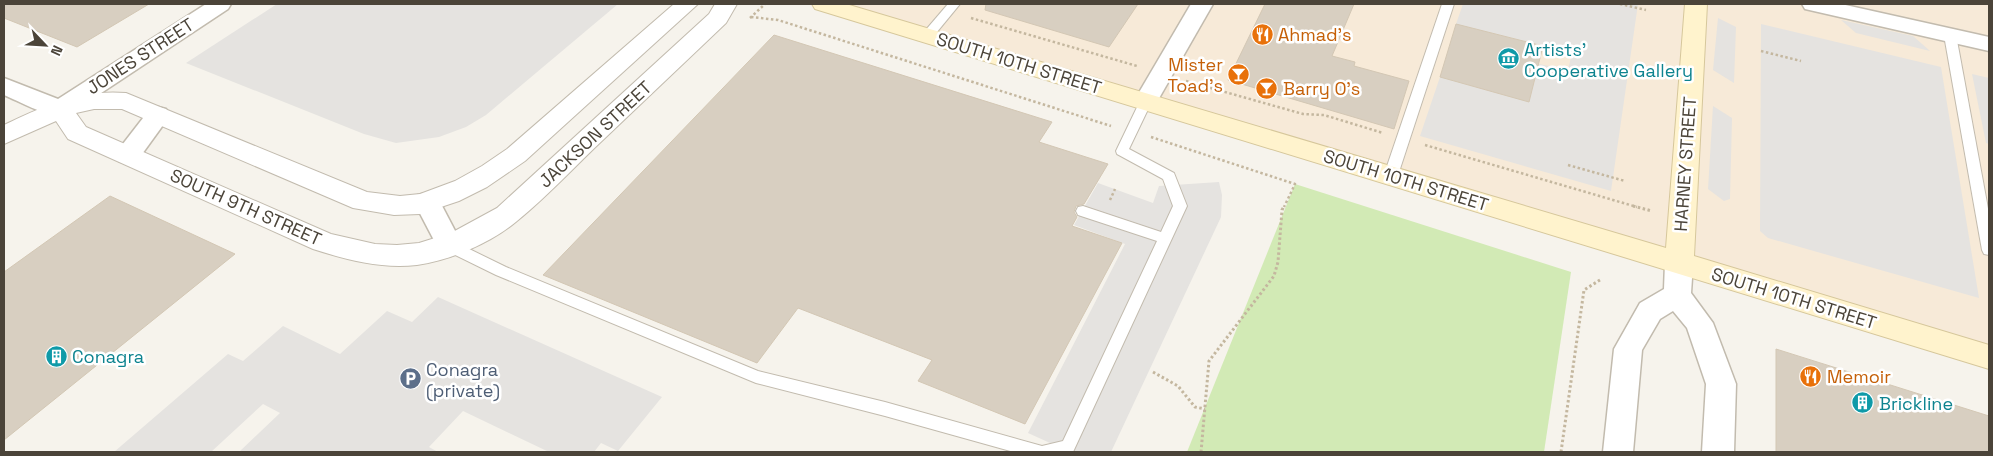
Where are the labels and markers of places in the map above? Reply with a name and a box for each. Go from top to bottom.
restaurant icon: Ahmad's [1250,22,1274,46]
place label: Ahmad's [1278,23,1352,46]
place label: Artists' Cooperative Gallery [1524,38,1693,82]
museum icon: Artists' Cooperative Gallery [1496,47,1520,71]
place label: Mister Toad's [1167,53,1223,97]
bar icon: Mister Toad's [1227,62,1251,86]
bar icon: Barry O's [1255,76,1279,100]
place label: Barry O's [1283,77,1360,100]
building icon: Conagra [44,344,68,368]
place label: Conagra [72,345,144,368]
place label: Conagra (private) [426,358,500,402]
restaurant icon: Memoir [1799,364,1823,388]
place label: Memoir [1827,365,1891,388]
parking icon: Conagra (private) [398,367,422,391]
building icon: Brickline [1851,391,1875,415]
place label: Brickline [1879,392,1953,415]

